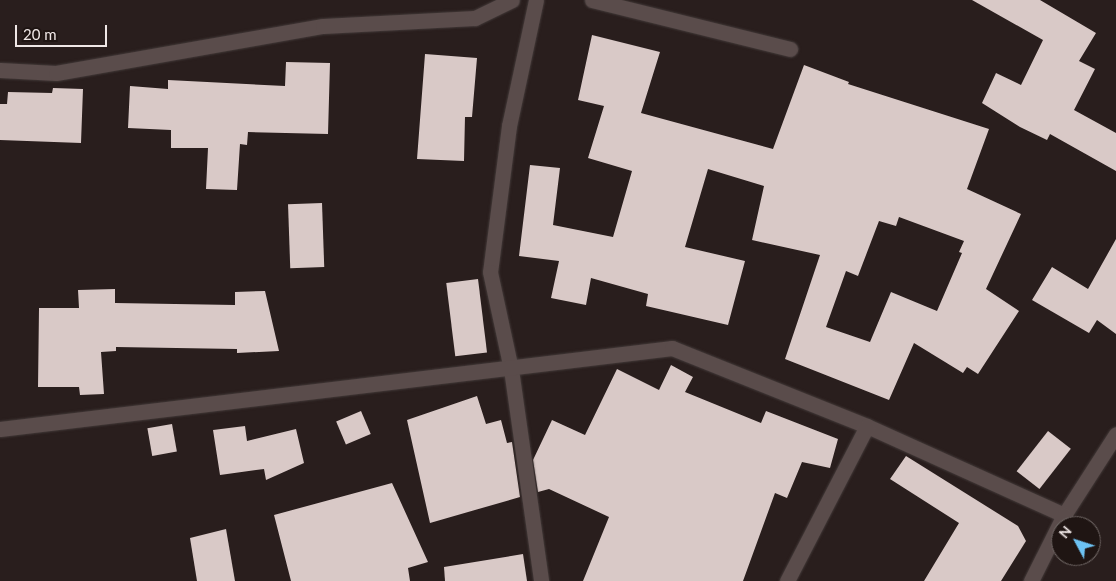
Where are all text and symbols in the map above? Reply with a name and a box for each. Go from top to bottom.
scale bar [18,15,110,47]
text: 20 m [23,25,57,43]
north arrow [1051,516,1101,566]
text: N [1055,522,1075,541]

